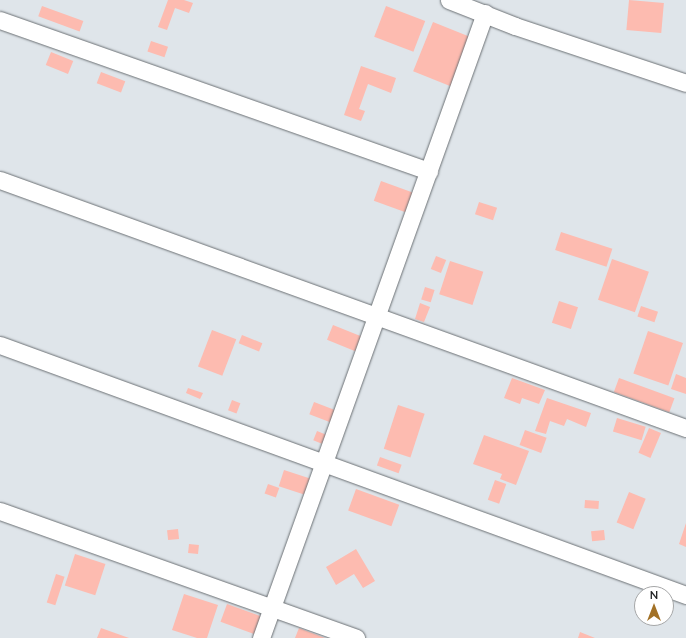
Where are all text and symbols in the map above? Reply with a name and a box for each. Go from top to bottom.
north arrow [634,586,674,626]
text: N [650,588,658,601]

